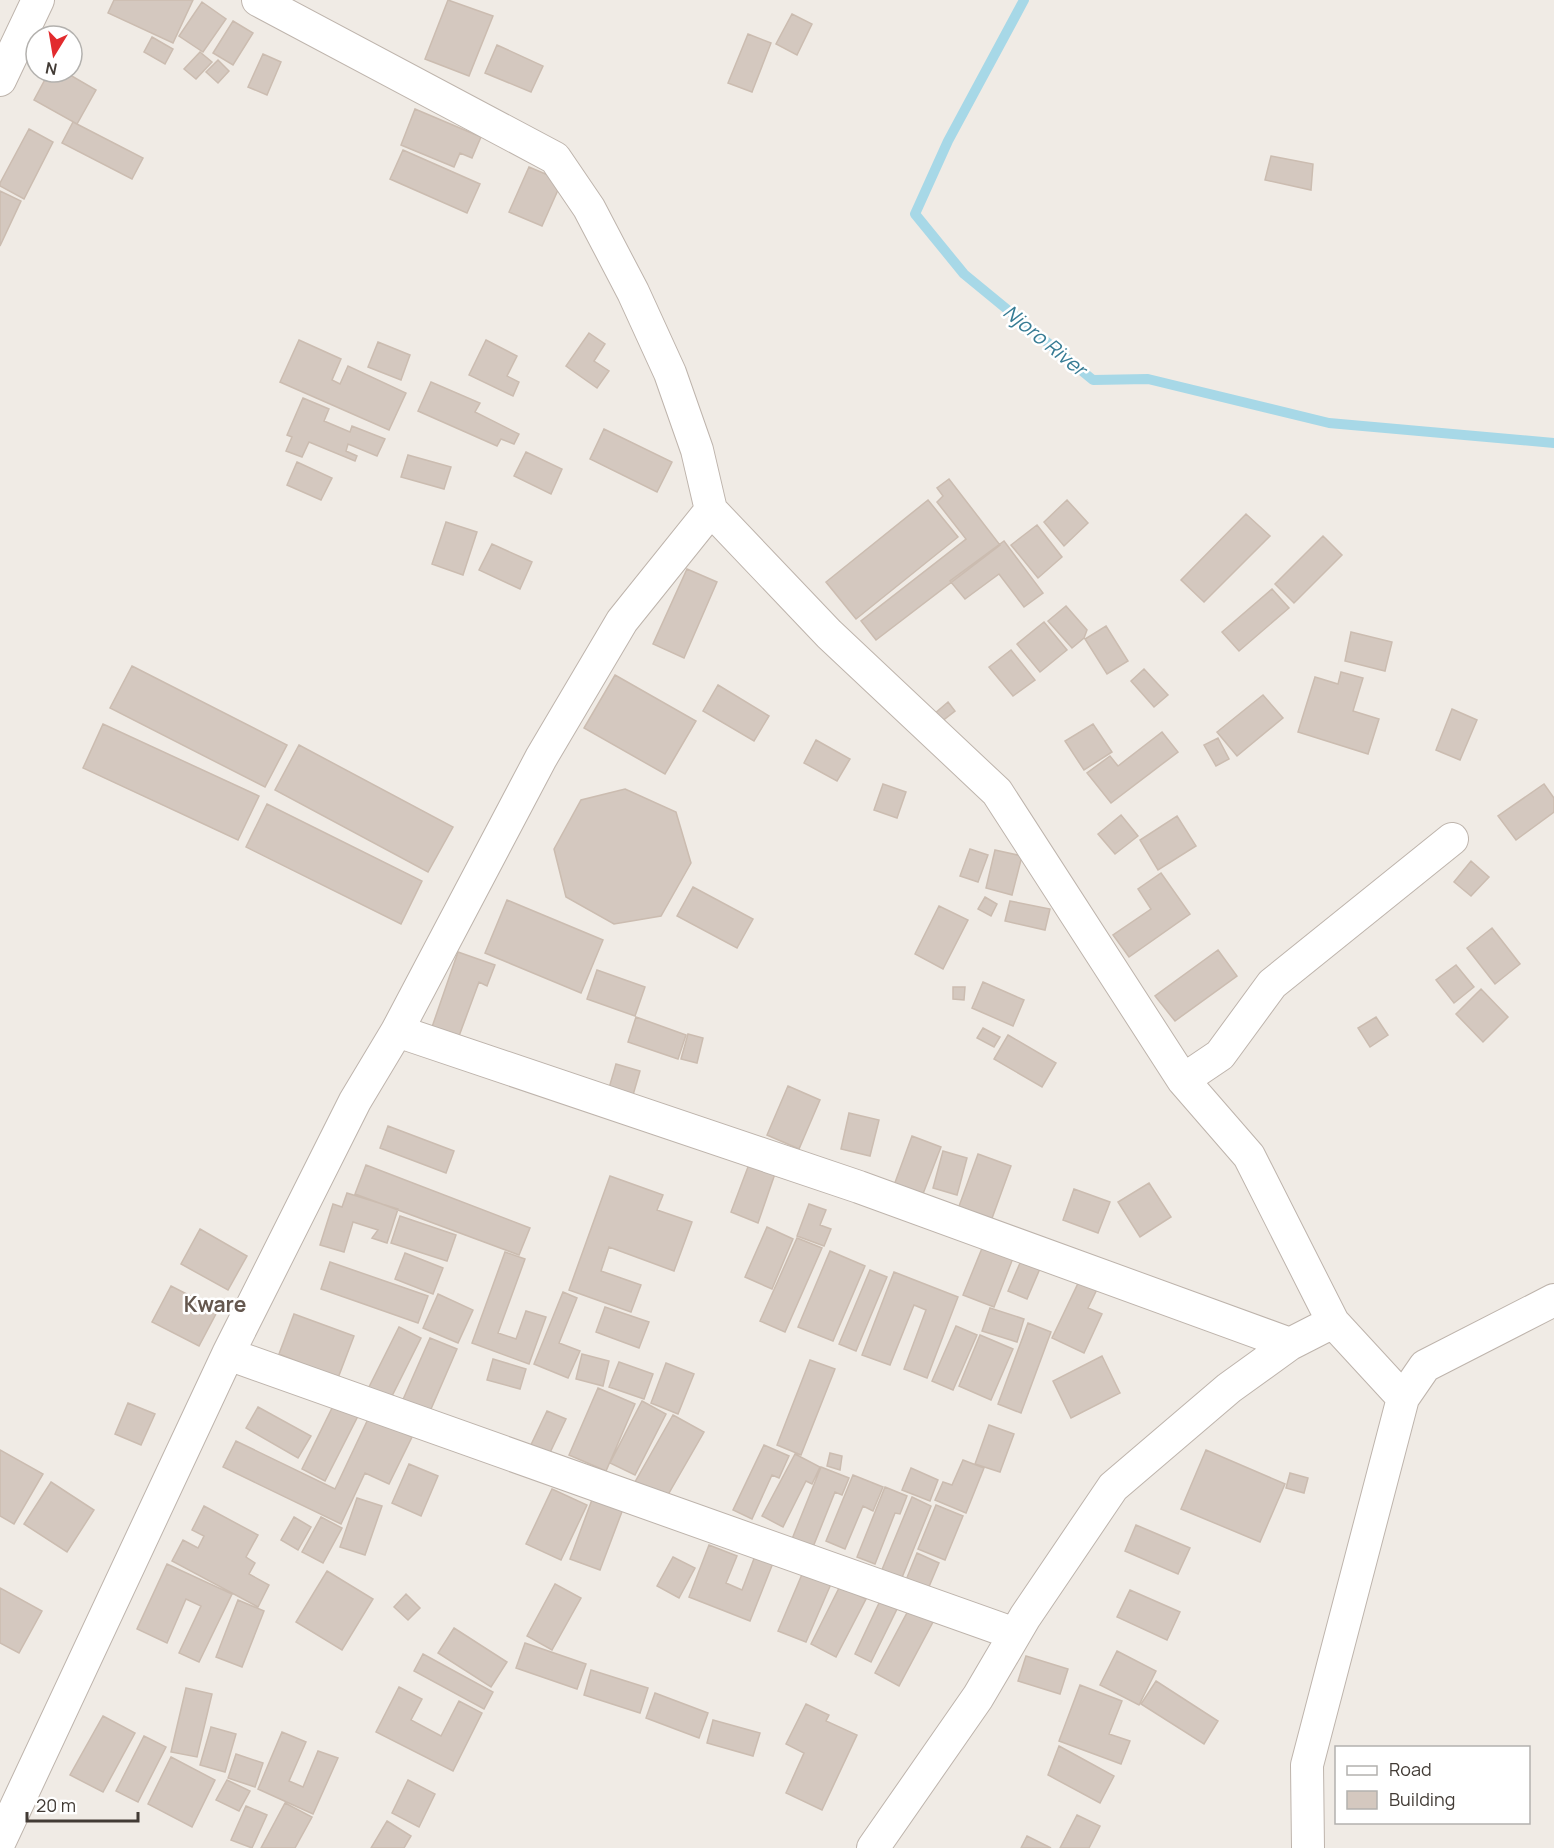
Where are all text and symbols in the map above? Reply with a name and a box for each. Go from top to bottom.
north arrow [24,24,84,84]
text: N [43,57,59,81]
water label: Njoro River [998,298,1094,383]
district label: Kware [184,1290,246,1318]
legend [1335,1746,1530,1824]
text: Road [1389,1757,1432,1781]
scale bar [27,1785,138,1823]
text: Building [1389,1787,1455,1811]
text: 20 m [36,1793,76,1817]

